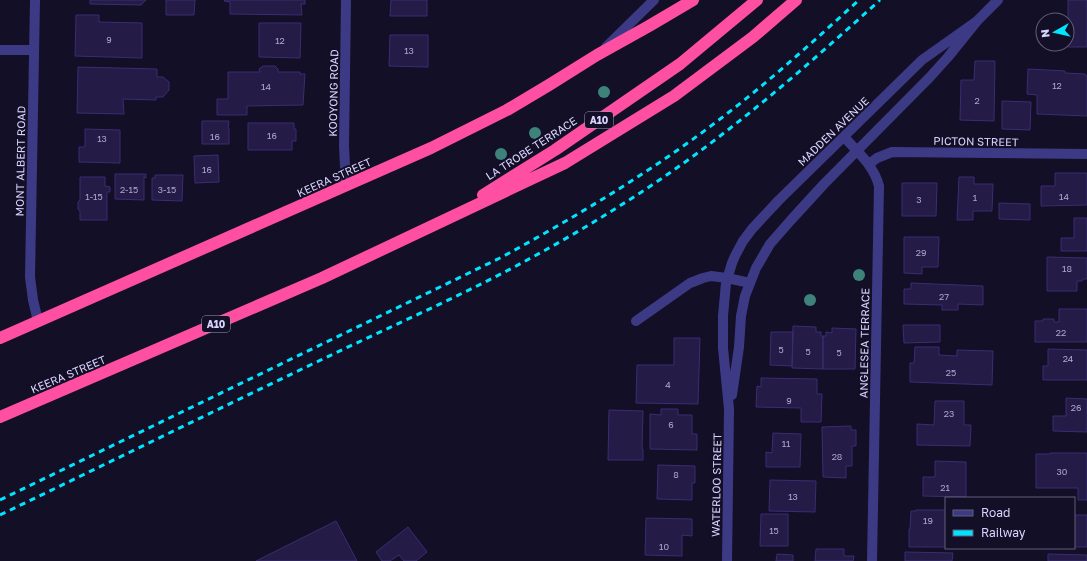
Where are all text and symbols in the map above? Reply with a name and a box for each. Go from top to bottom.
north arrow [1035,12,1075,52]
text: N [1038,28,1052,39]
house number: 9 [106,34,112,45]
house number: 12 [275,35,285,46]
house number: 13 [404,45,414,56]
street label: KOOYONG ROAD [326,49,340,137]
house number: 12 [1052,80,1062,91]
house number: 14 [261,81,271,92]
street label: MADDEN AVENUE [795,94,871,168]
house number: 2 [974,95,980,106]
street label: MONT ALBERT ROAD [13,105,27,216]
road number: A10 [585,112,613,128]
street label: LA TROBE TERRACE [483,114,579,182]
house number: 16 [267,130,277,141]
house number: 16 [210,131,220,142]
house number: 13 [97,133,107,144]
street label: PICTON STREET [933,134,1019,148]
street label: KEERA STREET [295,155,373,199]
house number: 16 [202,164,212,175]
house number: 2-15 [120,184,138,195]
house number: 3-15 [158,184,176,195]
house number: 1-15 [85,191,103,202]
house number: 14 [1059,191,1069,202]
house number: 1 [973,192,978,203]
house number: 3 [916,194,922,205]
house number: 29 [916,247,926,258]
house number: 18 [1062,263,1072,274]
street label: ANGLESEA TERRACE [857,288,871,398]
house number: 27 [939,291,949,302]
road number: A10 [202,316,230,332]
house number: 22 [1056,327,1066,338]
house number: 5 [778,344,784,355]
house number: 5 [805,346,811,357]
house number: 5 [836,347,842,358]
street label: KEERA STREET [29,352,108,396]
house number: 24 [1063,353,1074,364]
house number: 25 [946,367,956,378]
house number: 4 [665,379,671,390]
house number: 9 [786,395,792,406]
house number: 26 [1071,402,1081,413]
house number: 23 [944,408,954,419]
house number: 6 [668,419,674,430]
street label: WATERLOO STREET [709,433,723,537]
house number: 11 [782,438,791,449]
house number: 28 [832,451,842,462]
house number: 30 [1057,466,1068,477]
house number: 8 [673,469,679,480]
house number: 21 [940,482,950,493]
house number: 13 [788,491,798,502]
legend [945,497,1075,549]
text: Road [981,505,1010,520]
house number: 19 [923,515,933,526]
house number: 15 [769,525,779,536]
text: Railway [981,525,1026,540]
house number: 10 [659,541,669,552]

